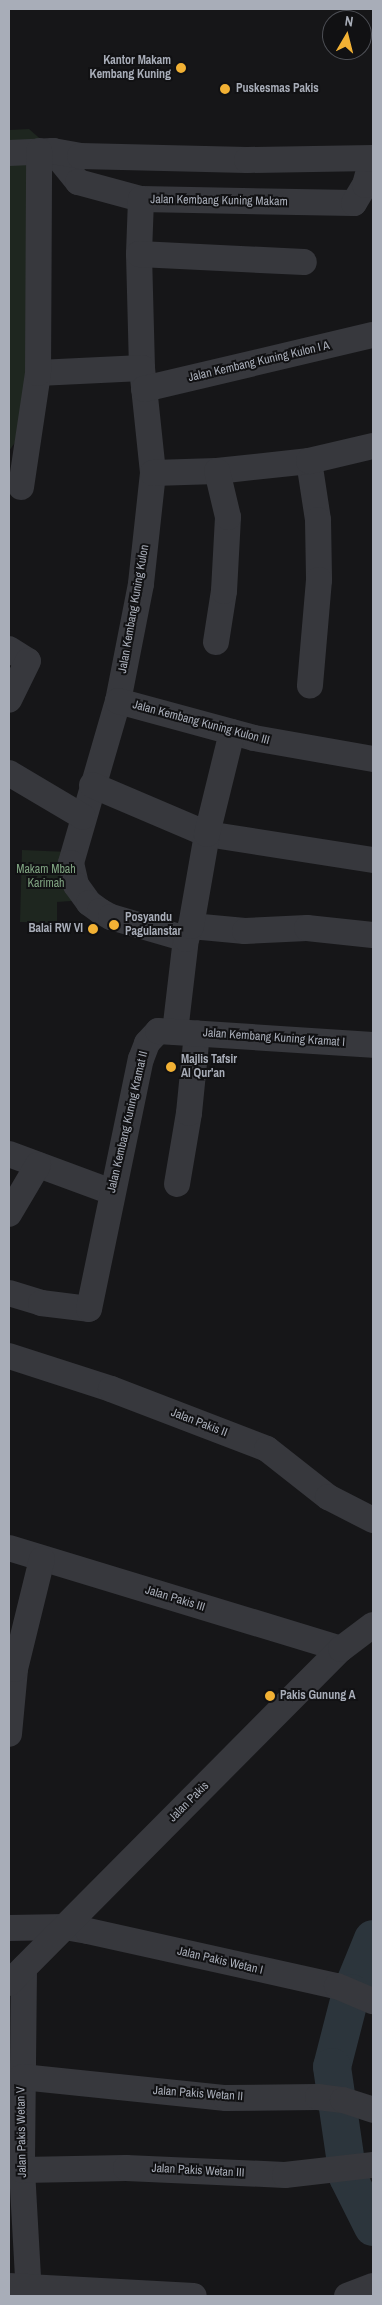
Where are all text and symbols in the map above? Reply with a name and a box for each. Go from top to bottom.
north arrow [322,10,372,60]
text: N [344,12,354,31]
place label: Kantor Makam Kembang Kuning [90,54,171,82]
marker: Kantor Makam Kembang Kuning [175,62,187,74]
marker: Puskesmas Pakis [218,82,232,96]
place label: Puskesmas Pakis [236,82,319,96]
street label: Jalan Kembang Kuning Makam [150,193,288,209]
street label: Jalan Kembang Kuning Kulon I A [187,339,331,385]
street label: Jalan Kembang Kuning Kulon [116,544,152,674]
street label: Jalan Kembang Kuning Kulon III [131,698,271,748]
park label: Makam Mbah Karimah [16,863,76,891]
place label: Posyandu Pagulanstar [125,911,181,939]
marker: Posyandu Pagulanstar [107,918,121,932]
place label: Balai RW VI [28,922,83,936]
marker: Balai RW VI [87,923,99,935]
street label: Jalan Kembang Kuning Kramat I [203,1026,345,1050]
street label: Jalan Kembang Kuning Kramat II [105,1050,151,1194]
place label: Majlis Tafsir Al Qur'an [181,1053,237,1081]
marker: Majlis Tafsir Al Qur'an [165,1061,177,1073]
street label: Jalan Pakis II [169,1406,229,1440]
street label: Jalan Pakis III [143,1583,207,1615]
place label: Pakis Gunung A [280,1689,356,1703]
marker: Pakis Gunung A [264,1690,276,1702]
street label: Jalan Pakis [166,1779,212,1825]
street label: Jalan Pakis Wetan I [176,1944,264,1978]
street label: Jalan Pakis Wetan II [153,2084,243,2104]
street label: Jalan Pakis Wetan V [14,2086,30,2178]
street label: Jalan Pakis Wetan III [151,2161,245,2181]

